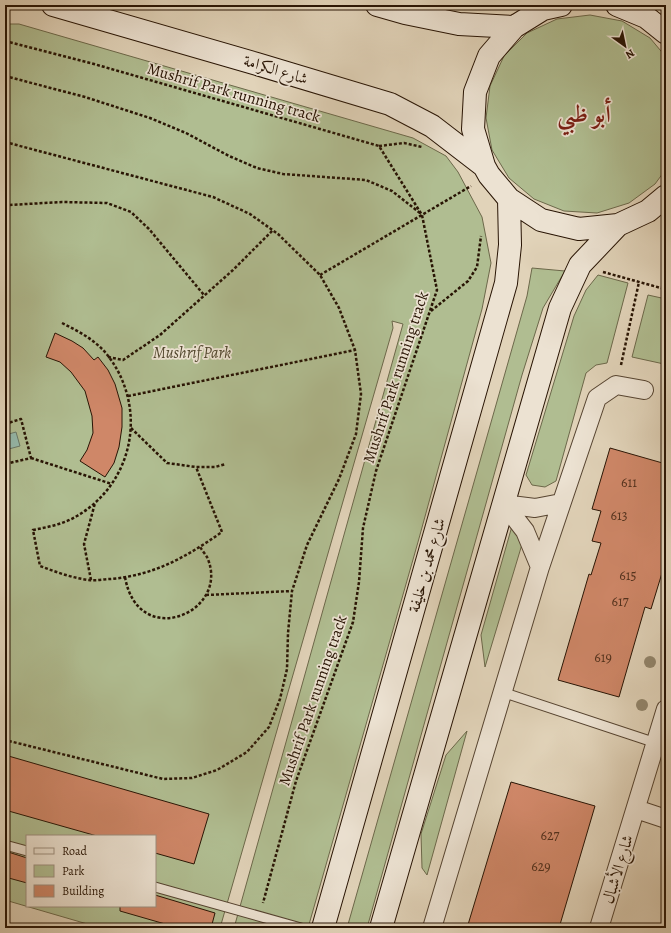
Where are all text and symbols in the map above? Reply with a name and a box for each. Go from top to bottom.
north arrow [605,26,645,66]
text: N [623,45,638,62]
street label: شارع الكرامة [240,50,311,92]
street label: Mushrif Park running track [144,58,323,128]
district label: أبو ظبي [557,97,611,136]
street label: Mushrif Park running track [358,289,434,466]
park label: Mushrif Park [153,342,231,364]
house number: 611 [621,473,637,492]
house number: 613 [610,506,628,525]
street label: شارع محمد بن خليفة [403,515,453,616]
house number: 615 [619,566,637,585]
house number: 617 [611,592,629,611]
street label: Mushrif Park running track [273,612,353,789]
house number: 619 [594,648,612,667]
house number: 627 [541,826,560,845]
street label: شارع الأشبال [596,832,641,907]
legend [26,835,156,907]
text: Road [62,843,88,859]
house number: 629 [531,857,551,876]
text: Park [62,863,85,879]
text: Building [62,883,104,899]

